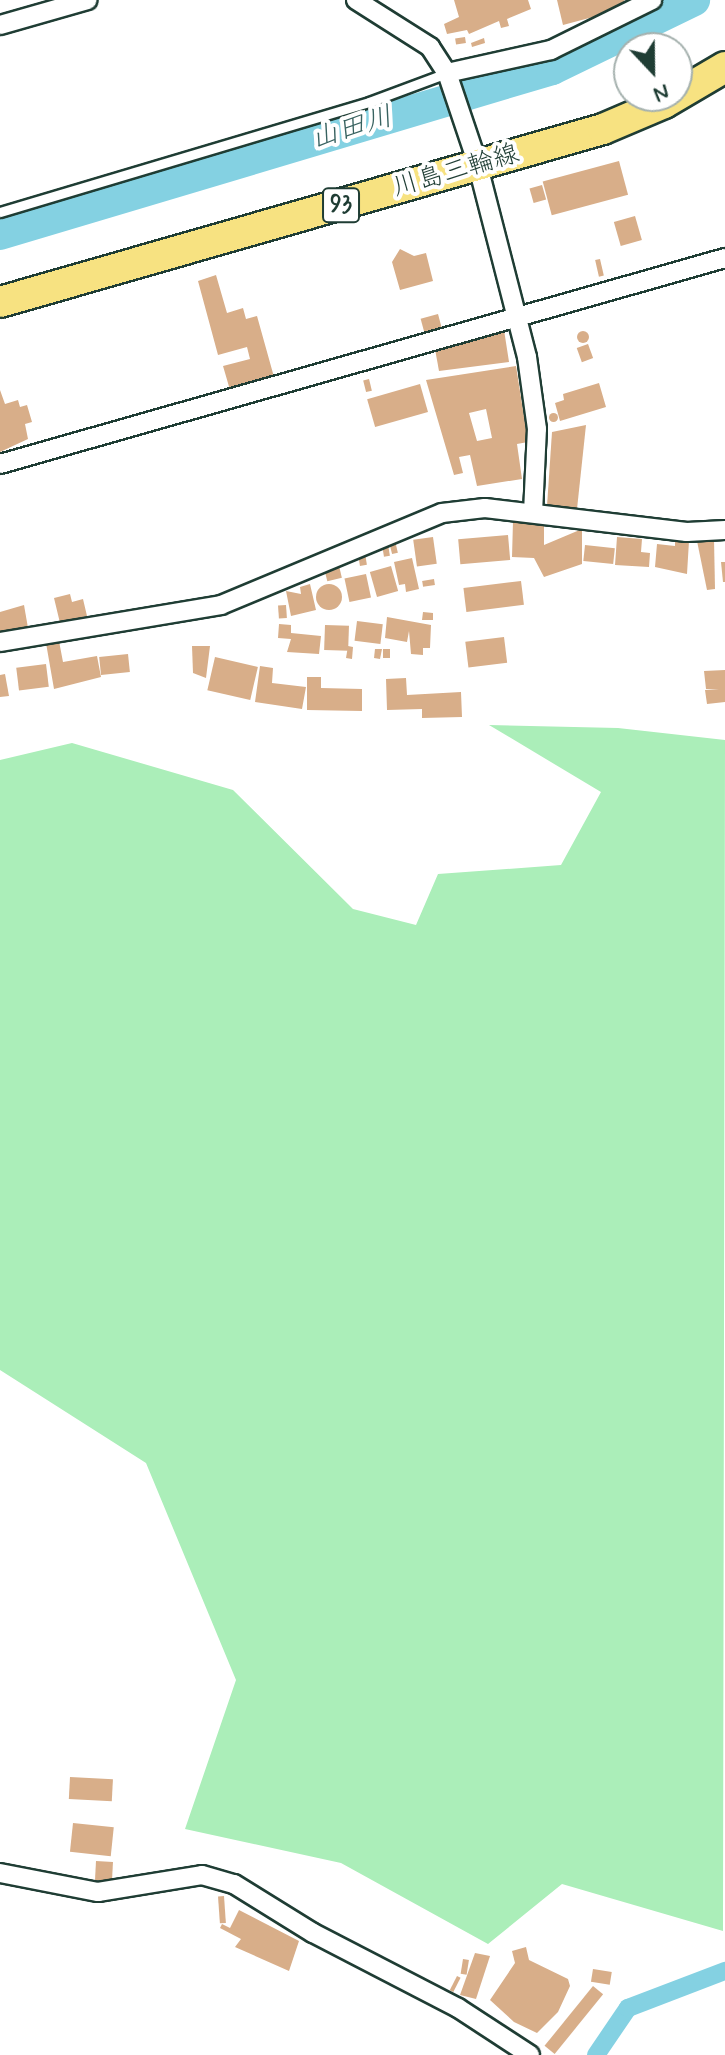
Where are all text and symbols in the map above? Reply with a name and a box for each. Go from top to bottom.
north arrow [613,32,693,112]
text: N [649,77,673,108]
water label: 山田川 [307,101,397,157]
street label: 川島三輪線 [389,139,523,205]
road number: 93 [321,185,361,225]

